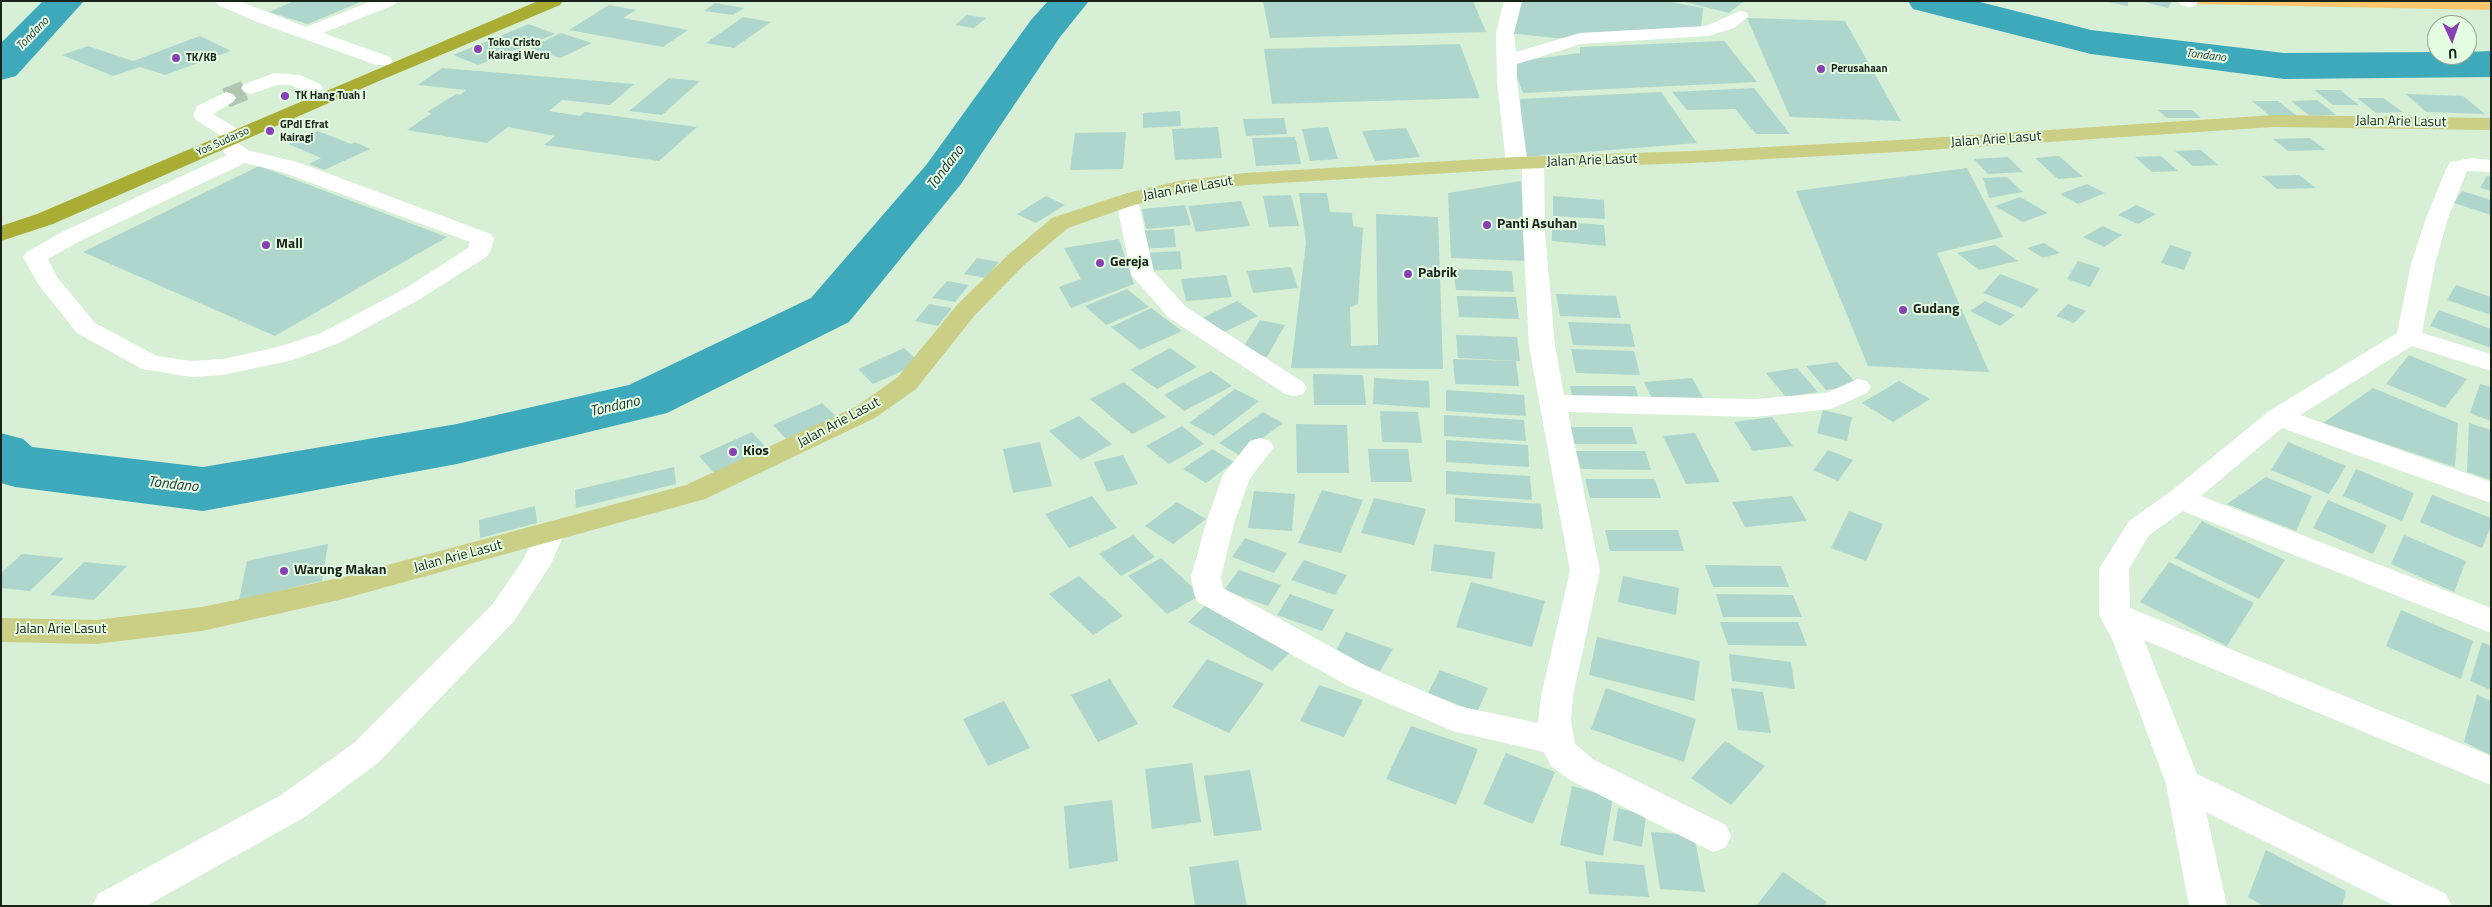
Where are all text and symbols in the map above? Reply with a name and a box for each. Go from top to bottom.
water label: Tondano [14,14,52,54]
north arrow [2427,15,2477,65]
place label: Toko Cristo Kairagi Weru [488,36,550,62]
marker: Toko Cristo Kairagi Weru [472,43,484,55]
text: U [2448,44,2458,65]
water label: Tondano [2185,46,2227,66]
place label: TK/KB [186,51,217,65]
marker: TK/KB [170,52,182,64]
place label: Perusahaan [1831,62,1887,76]
marker: Perusahaan [1815,63,1827,75]
place label: TK Hang Tuah I [295,89,366,103]
marker: TK Hang Tuah I [279,90,291,102]
street label: Jalan Arie Lasut [2355,113,2447,131]
place label: GPdI Efrat Kairagi [280,118,329,144]
street label: Yos Sudarso [195,125,251,159]
marker: GPdI Efrat Kairagi [264,125,276,137]
street label: Jalan Arie Lasut [1950,128,2042,152]
water label: Tondano [924,142,968,194]
street label: Jalan Arie Lasut [1546,151,1638,171]
street label: Jalan Arie Lasut [1142,173,1234,205]
place label: Panti Asuhan [1497,217,1577,233]
marker: Panti Asuhan [1481,219,1493,231]
place label: Mall [276,237,303,253]
marker: Mall [260,239,272,251]
place label: Gereja [1110,255,1149,271]
marker: Gereja [1094,257,1106,269]
place label: Pabrik [1418,266,1457,282]
marker: Pabrik [1402,268,1414,280]
place label: Gudang [1913,302,1959,318]
marker: Gudang [1897,304,1909,316]
water label: Tondano [588,393,642,421]
street label: Jalan Arie Lasut [795,394,883,452]
place label: Kios [743,444,769,460]
marker: Kios [727,446,739,458]
water label: Tondano [147,473,199,497]
street label: Jalan Arie Lasut [412,537,504,577]
place label: Warung Makan [294,563,386,579]
marker: Warung Makan [278,565,290,577]
street label: Jalan Arie Lasut [16,622,106,638]

